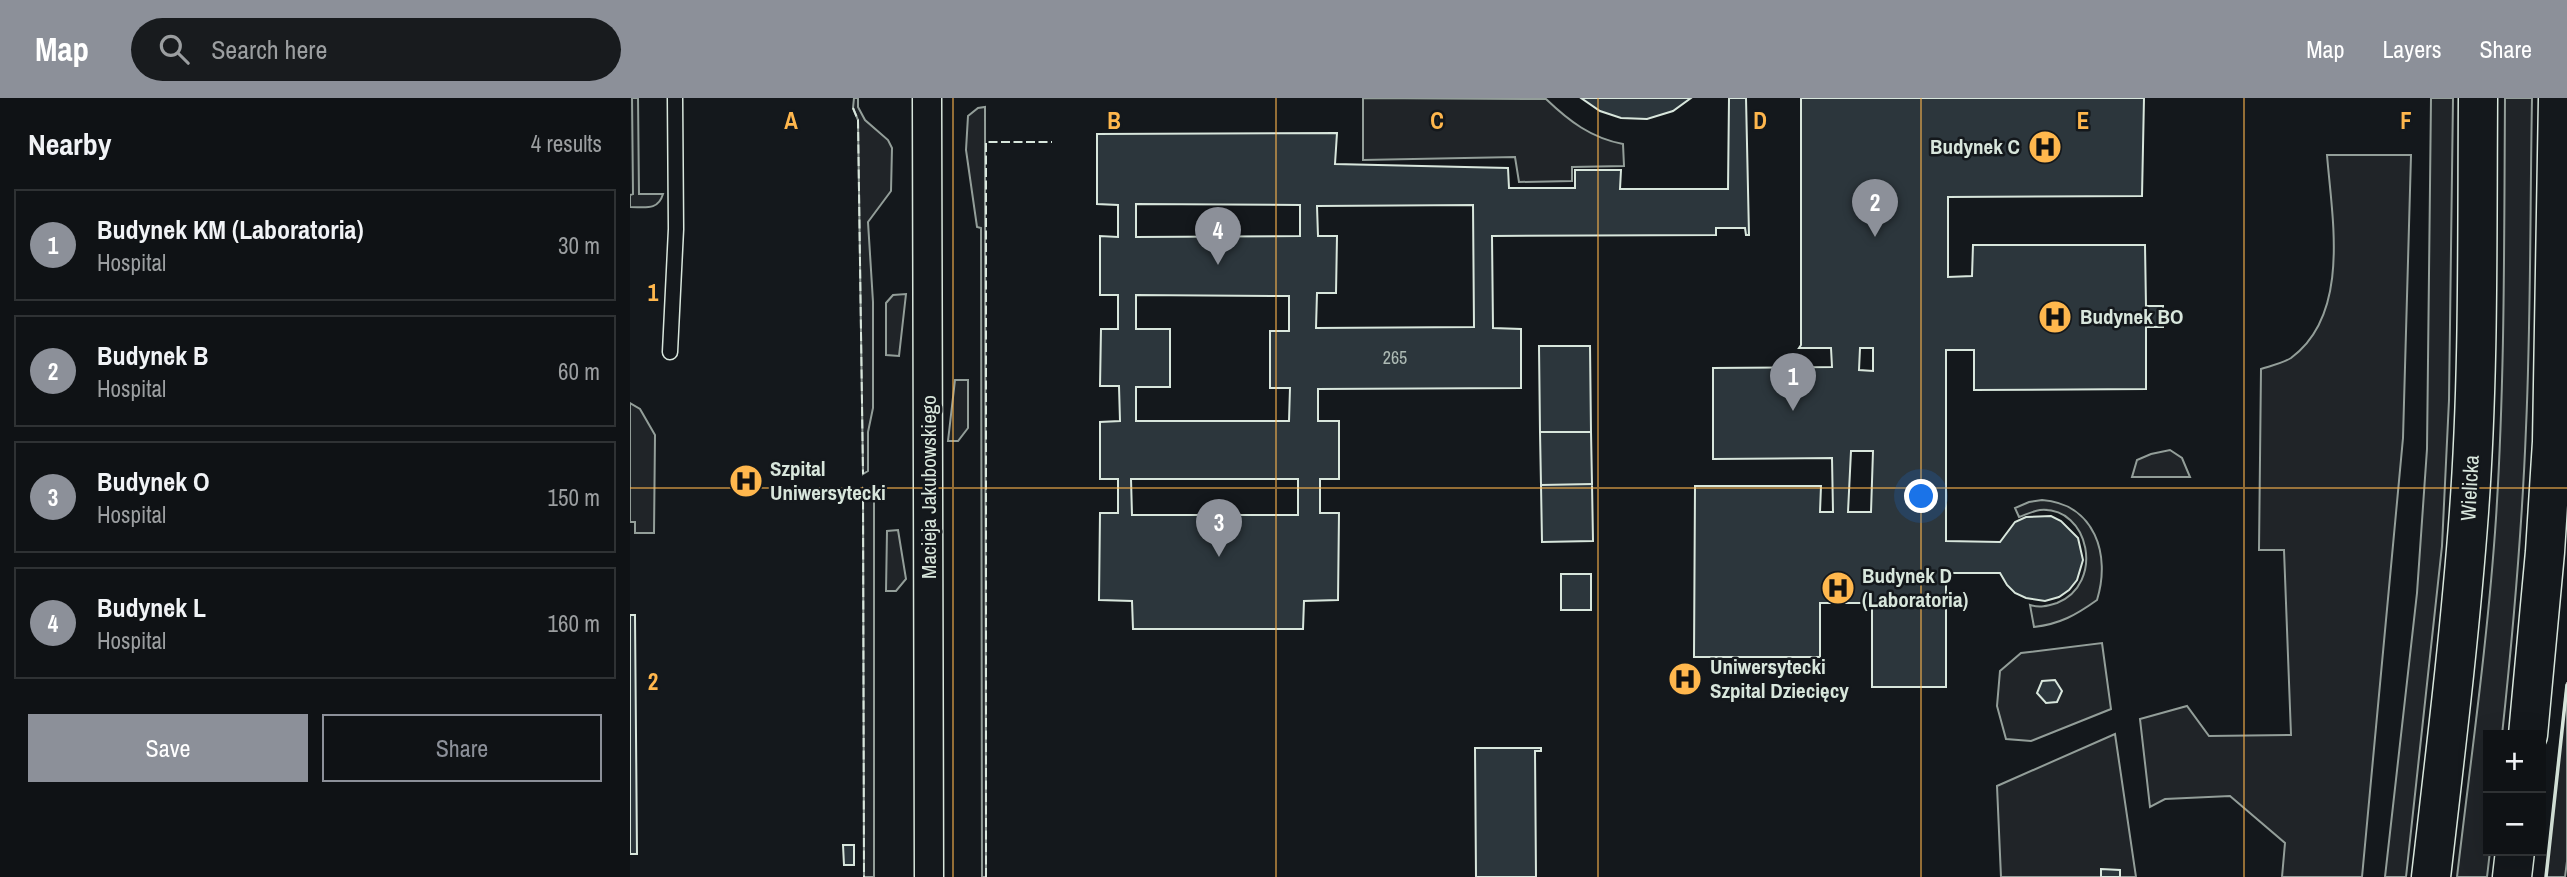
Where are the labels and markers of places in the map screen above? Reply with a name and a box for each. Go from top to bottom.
hospital icon: Budynek C [2026,128,2064,166]
place label: Budynek C [1930,132,2020,161]
pin: 2 [1852,179,1898,237]
pin: 4 [1195,207,1241,265]
hospital icon: Budynek BO [2036,298,2074,336]
place label: Budynek BO [2080,302,2183,331]
pin: 1 [1770,353,1816,411]
place label: Szpital Uniwersytecki [770,454,886,507]
hospital icon: Szpital Uniwersytecki [727,462,765,500]
pin: 3 [1196,499,1242,557]
place label: Budynek D (Laboratoria) [1862,561,1968,614]
hospital icon: Budynek D (Laboratoria) [1819,569,1857,607]
place label: Uniwersytecki Szpital Dziecięcy [1710,652,1849,705]
hospital icon: Uniwersytecki Szpital Dziecięcy [1666,660,1704,698]

